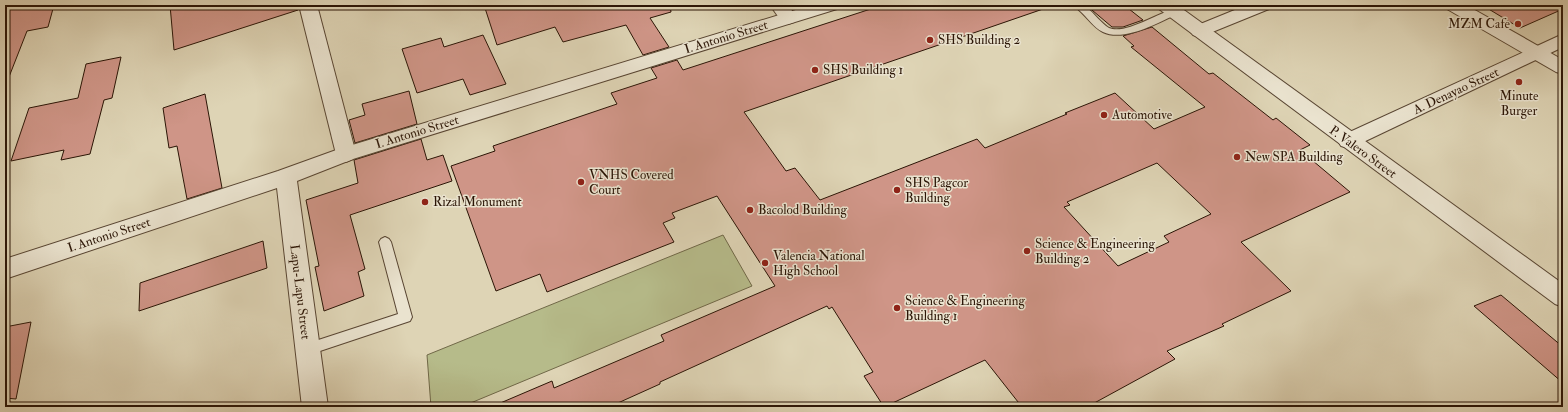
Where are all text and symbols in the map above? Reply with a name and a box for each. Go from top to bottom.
place label: MZM Cafe [1448,16,1511,32]
street label: I. Antonio Street [682,17,770,57]
marker: MZM Cafe [1513,19,1523,29]
place label: SHS Building 2 [938,32,1021,48]
marker: SHS Building 2 [925,35,935,45]
place label: SHS Building 1 [823,62,904,78]
street label: A. Denayao Street [1410,64,1502,119]
marker: SHS Building 1 [810,65,820,75]
marker: Minute Burger [1514,77,1524,87]
place label: Minute Burger [1500,88,1539,119]
place label: Automotive [1111,107,1173,123]
marker: Automotive [1099,110,1109,120]
street label: I. Antonio Street [373,112,461,152]
street label: P. Valero Street [1326,122,1400,182]
place label: New SPA Building [1245,149,1344,165]
marker: New SPA Building [1232,152,1242,162]
place label: VNHS Covered Court [589,167,674,198]
place label: SHS Pagcor Building [905,175,968,206]
marker: VNHS Covered Court [576,177,586,187]
marker: SHS Pagcor Building [892,185,902,195]
place label: Rizal Monument [433,194,522,210]
marker: Rizal Monument [420,197,430,207]
place label: Bacolod Building [758,202,847,218]
marker: Bacolod Building [745,205,755,215]
street label: I. Antonio Street [66,214,152,256]
place label: Science & Engineering Building 2 [1035,236,1155,267]
street label: Lapu-Lapu Street [285,244,314,341]
marker: Science & Engineering Building 2 [1022,246,1032,256]
place label: Valencia National High School [773,248,865,279]
marker: Valencia National High School [760,258,770,268]
place label: Science & Engineering Building 1 [905,293,1025,324]
marker: Science & Engineering Building 1 [892,303,902,313]

